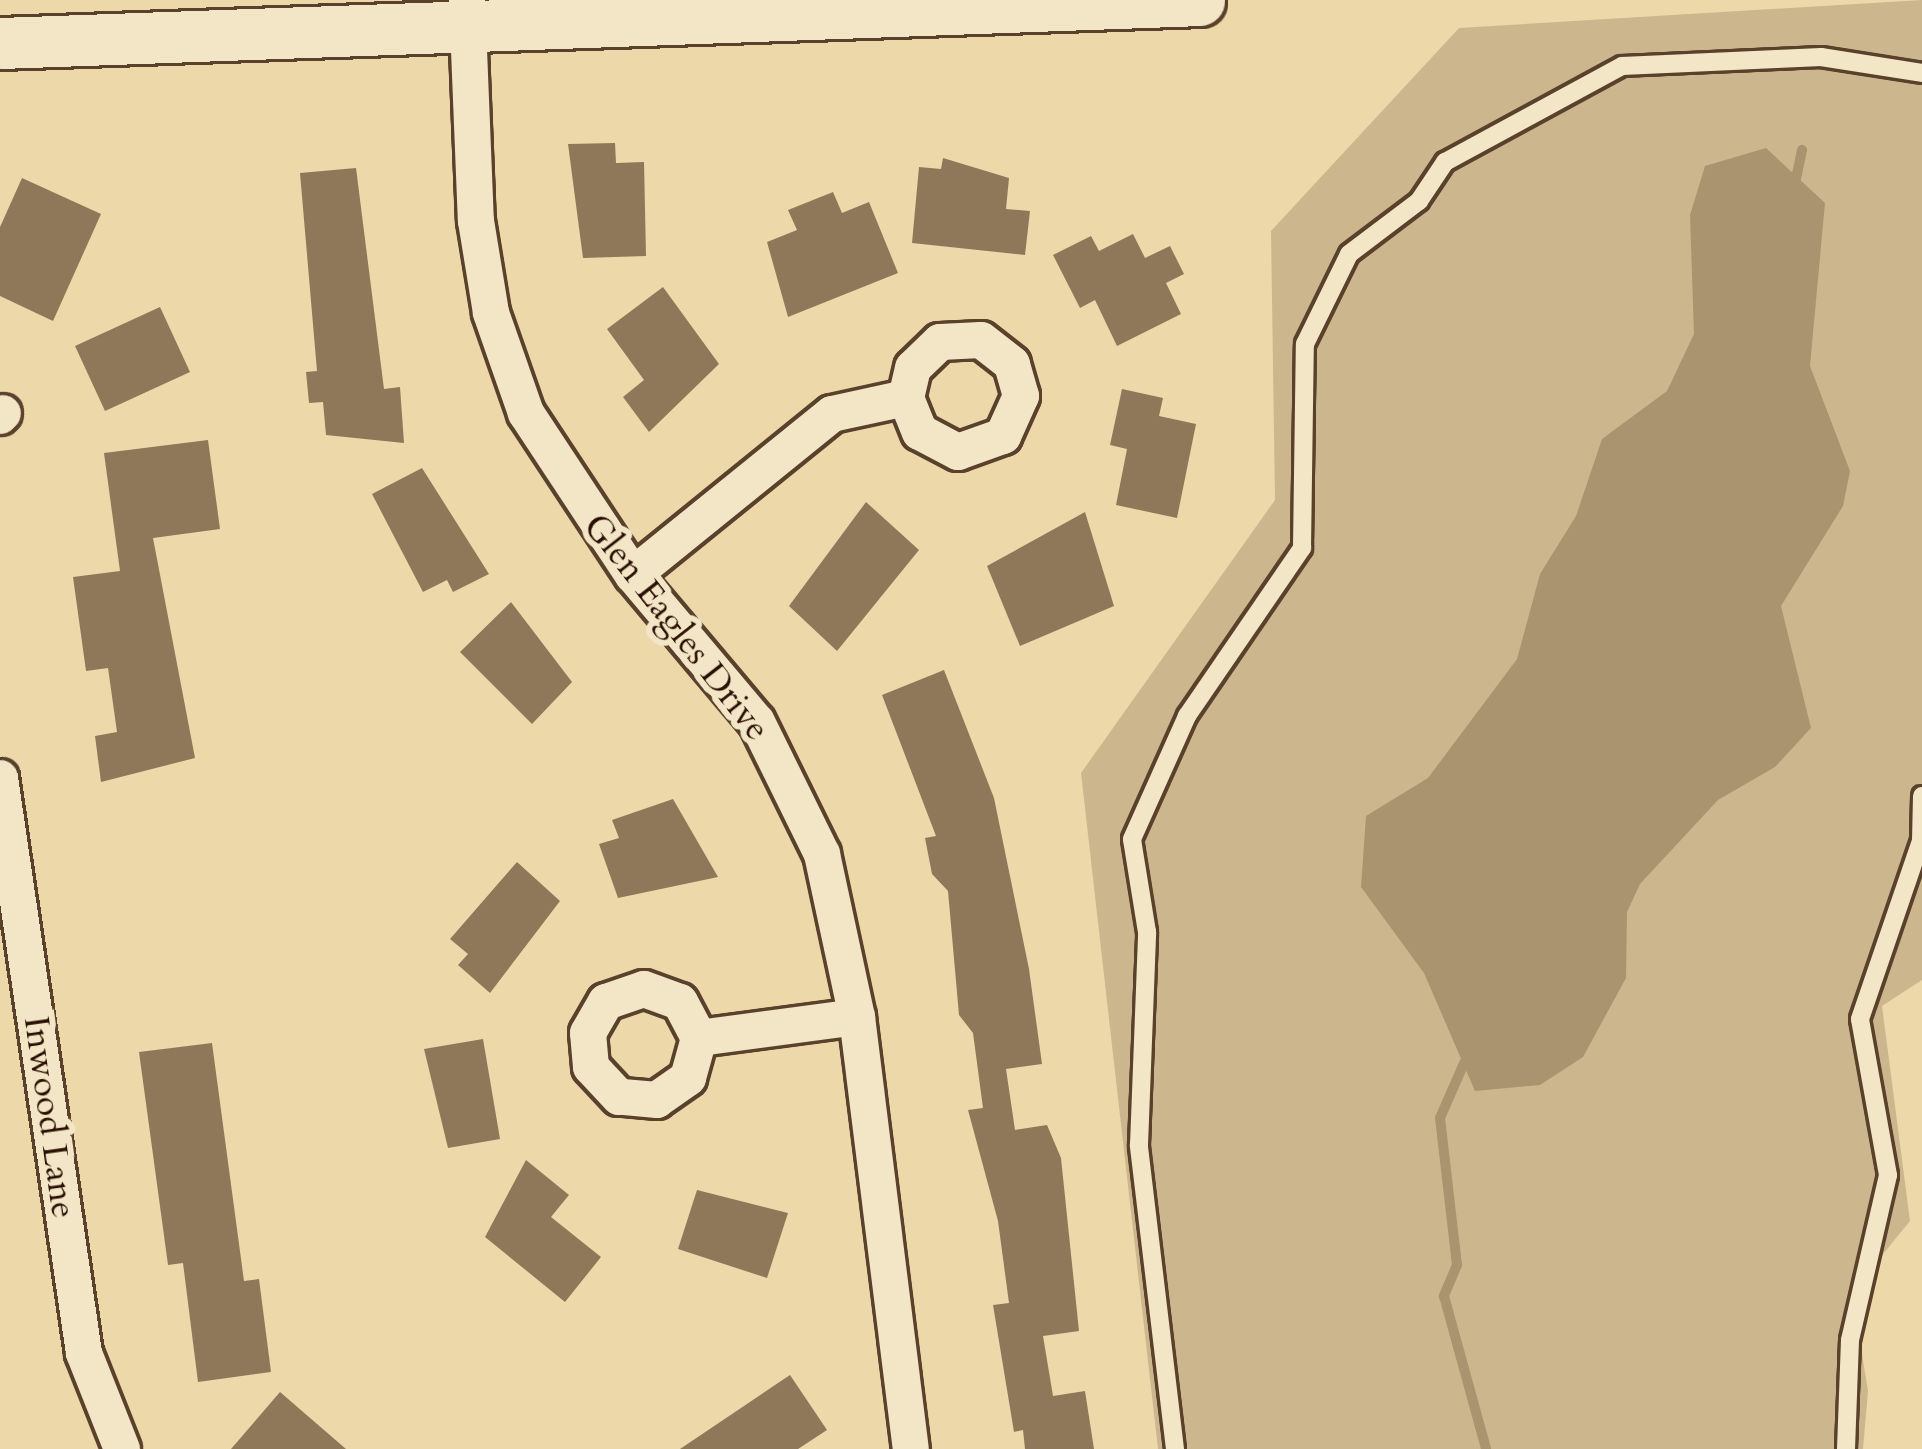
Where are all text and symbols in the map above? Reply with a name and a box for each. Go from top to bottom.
street label: Glen Eagles Drive [575,505,779,749]
street label: Inwood Lane [14,1013,86,1221]

